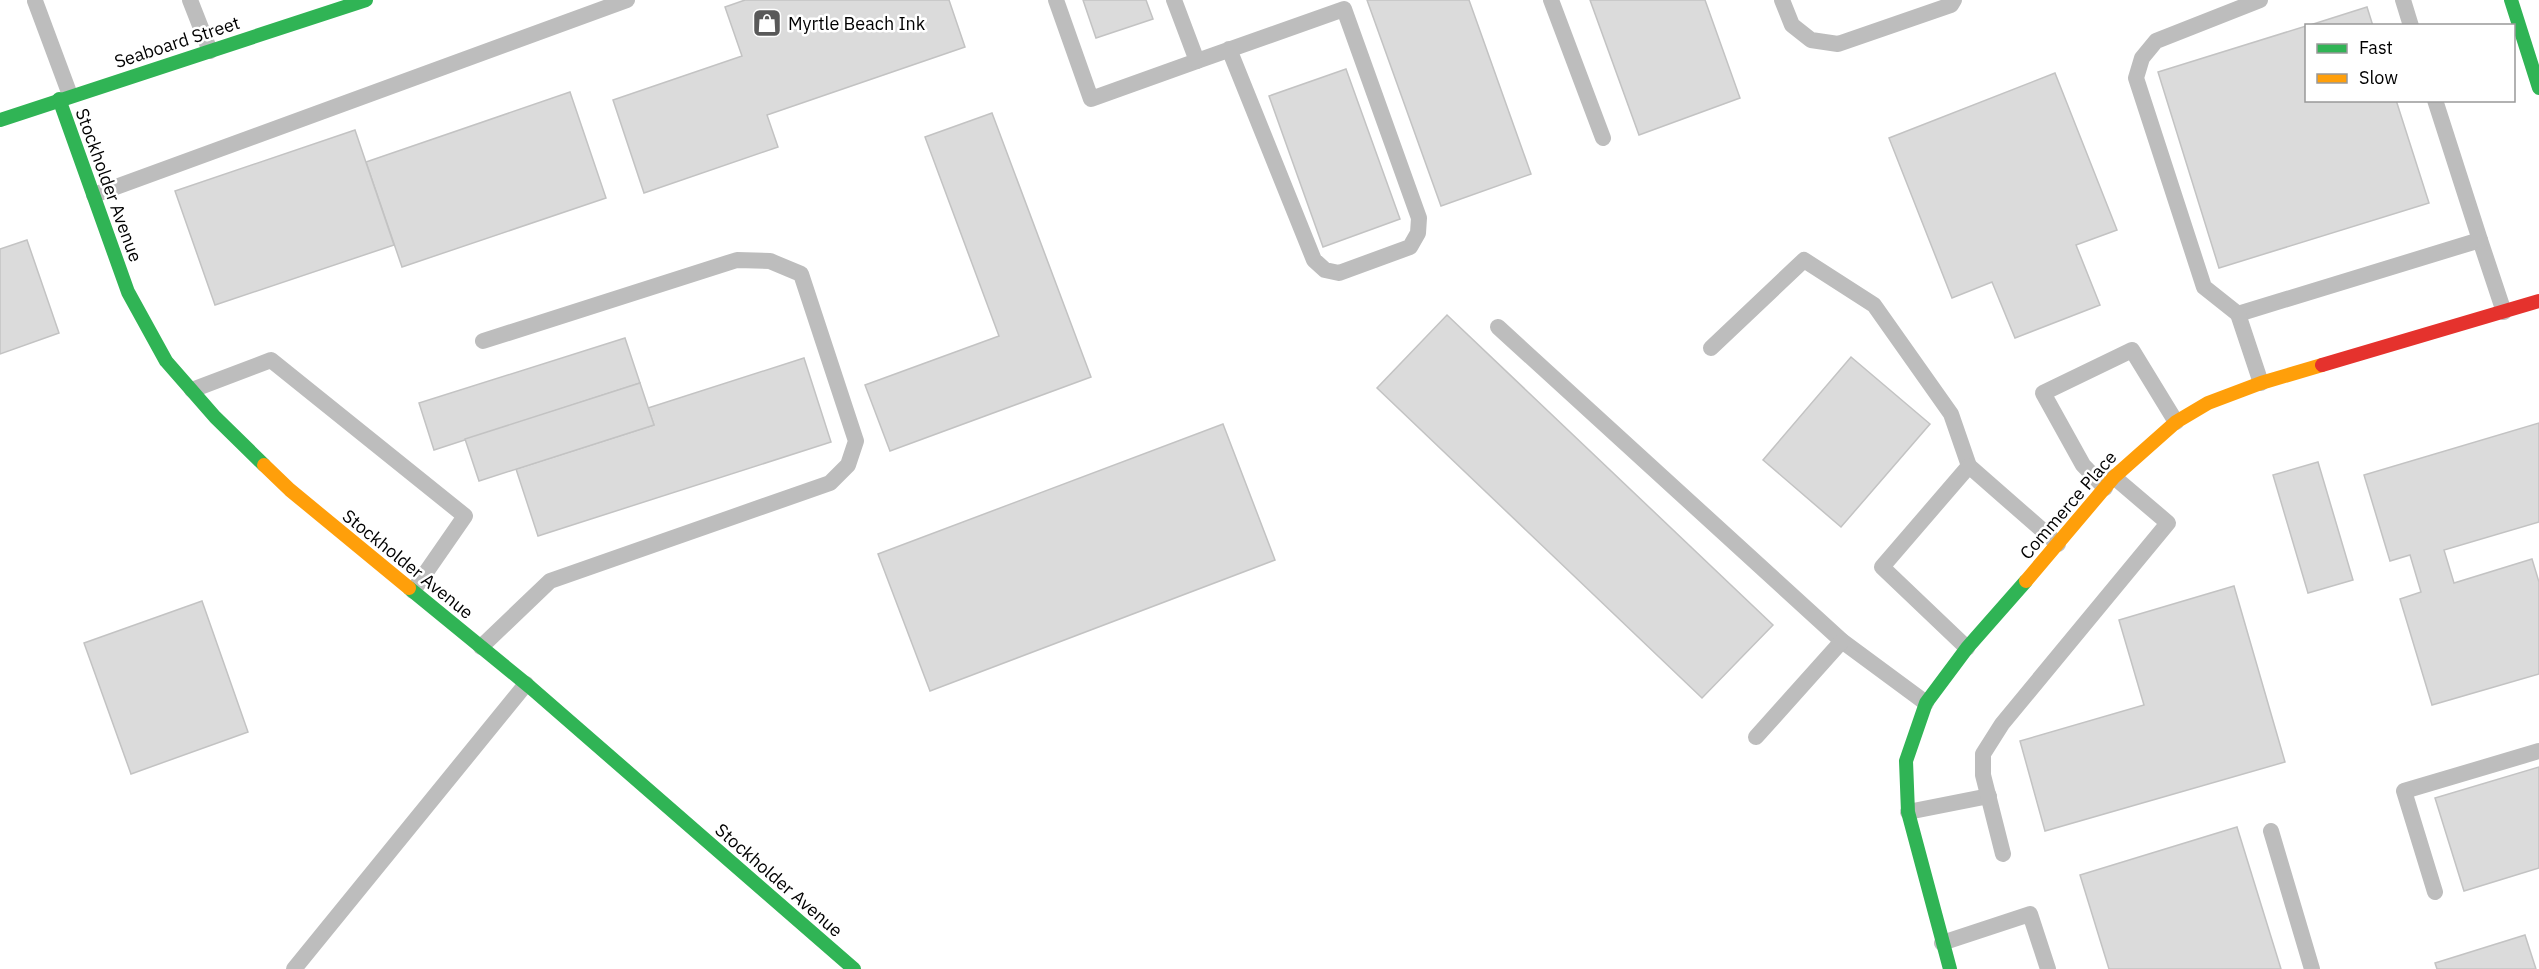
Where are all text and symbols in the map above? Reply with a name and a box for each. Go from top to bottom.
shop icon: Myrtle Beach Ink [751,7,783,39]
street label: Seaboard Street [111,11,243,73]
place label: Myrtle Beach Ink [788,12,926,35]
legend [2305,24,2515,102]
text: Fast [2359,36,2393,59]
text: Slow [2359,66,2398,89]
street label: Stockholder Avenue [71,105,148,265]
street label: Commerce Place [2015,446,2121,564]
street label: Stockholder Avenue [338,504,478,624]
street label: Stockholder Avenue [710,818,848,942]

